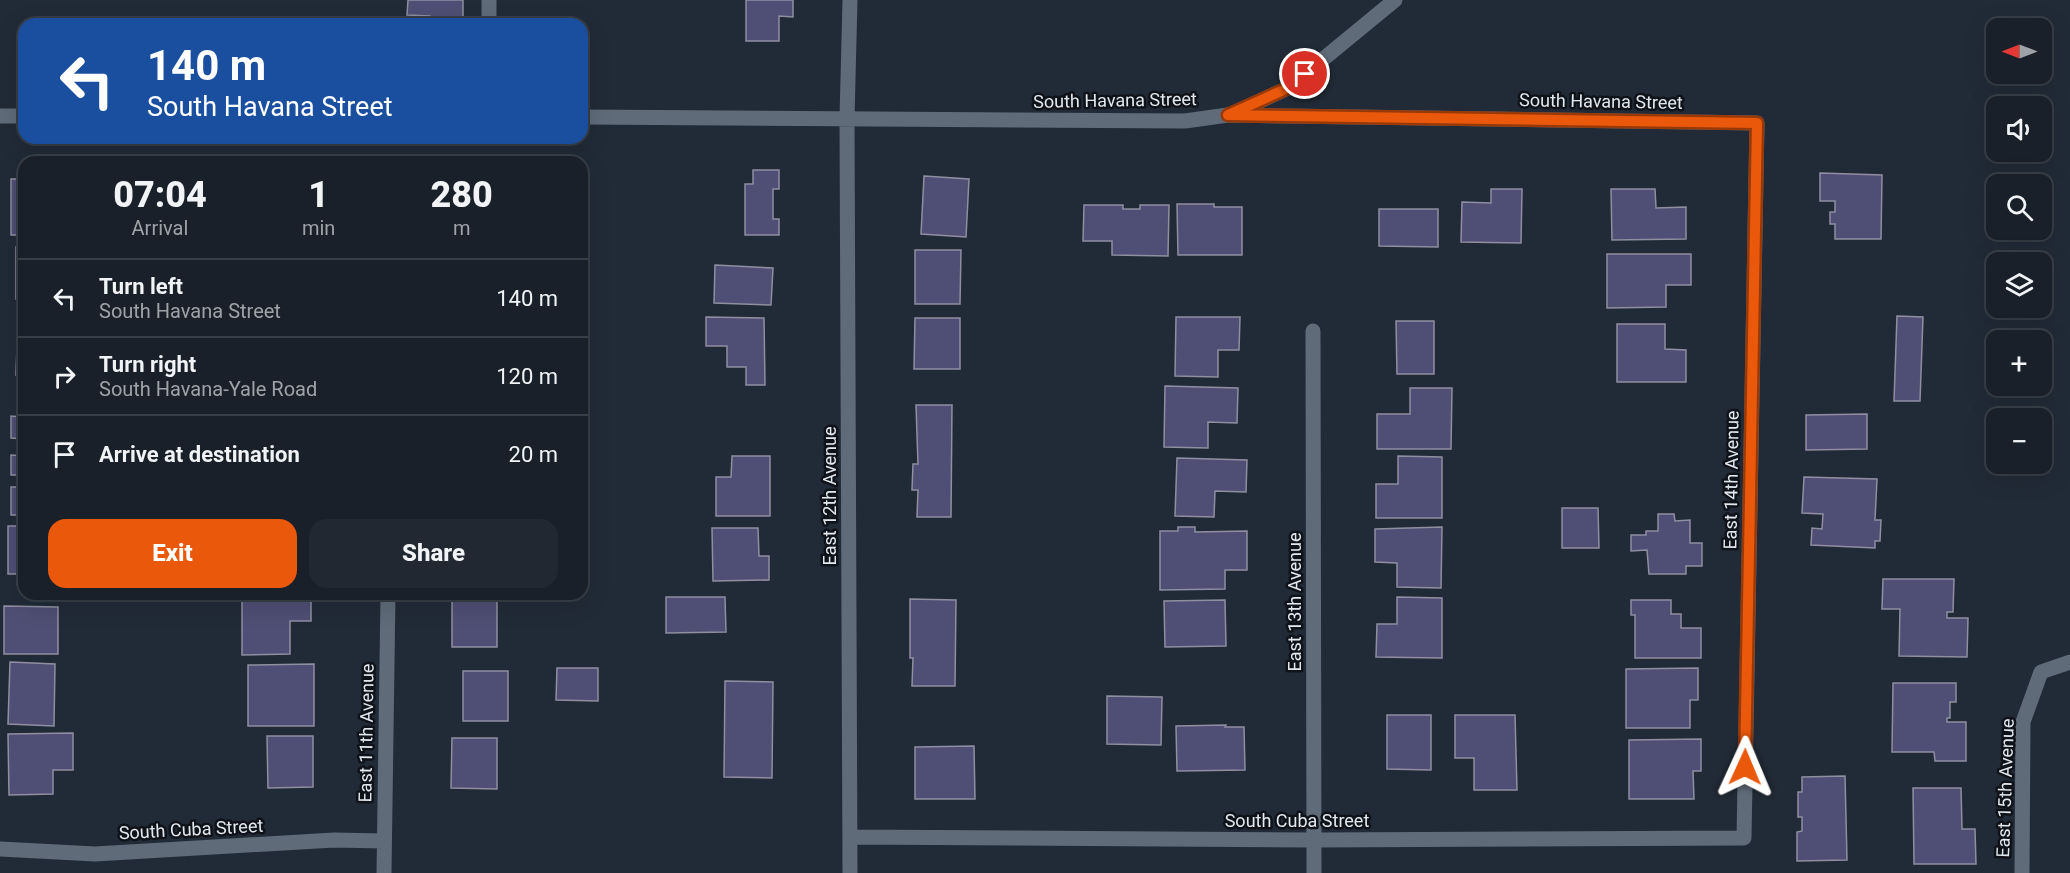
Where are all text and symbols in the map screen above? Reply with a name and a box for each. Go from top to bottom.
north arrow [1986,18,2052,84]
map controls [1986,18,2052,474]
text: 140 m [147,41,266,90]
icon: left [48,42,126,120]
pin [1279,48,1330,99]
icon: arrive [1288,57,1321,90]
street label: South Havana Street [1033,88,1197,112]
street label: South Havana Street [1519,89,1683,113]
text: South Havana Street [147,91,393,123]
button: sound [1986,96,2052,162]
text: 07:04 [113,174,207,216]
text: 1 [308,174,329,216]
text: 280 [431,174,493,216]
button: search [1986,174,2052,240]
text: Arrival [132,216,188,240]
text: min [302,216,335,240]
text: m [453,216,470,240]
button: layers [1986,252,2052,318]
text: Turn left [99,274,183,299]
icon: left [48,282,81,315]
text: 140 m [496,286,558,311]
text: South Havana Street [99,299,281,323]
button: + [1986,330,2052,396]
text: Turn right [99,352,196,377]
icon: right [48,360,81,393]
text: 120 m [496,364,558,389]
text: South Havana-Yale Road [99,377,317,401]
button: − [1986,408,2052,474]
street label: East 14th Avenue [1719,410,1743,550]
street label: East 12th Avenue [819,426,840,566]
icon: arrive [48,438,81,471]
text: Arrive at destination [99,442,300,467]
text: 20 m [509,442,558,467]
button: Exit [48,519,297,588]
button: Share [309,519,558,588]
street label: East 13th Avenue [1284,532,1305,672]
street label: East 11th Avenue [354,663,378,803]
street label: East 15th Avenue [1992,718,2018,858]
position arrow [1713,735,1777,799]
street label: South Cuba Street [1225,810,1369,831]
street label: South Cuba Street [118,815,264,843]

